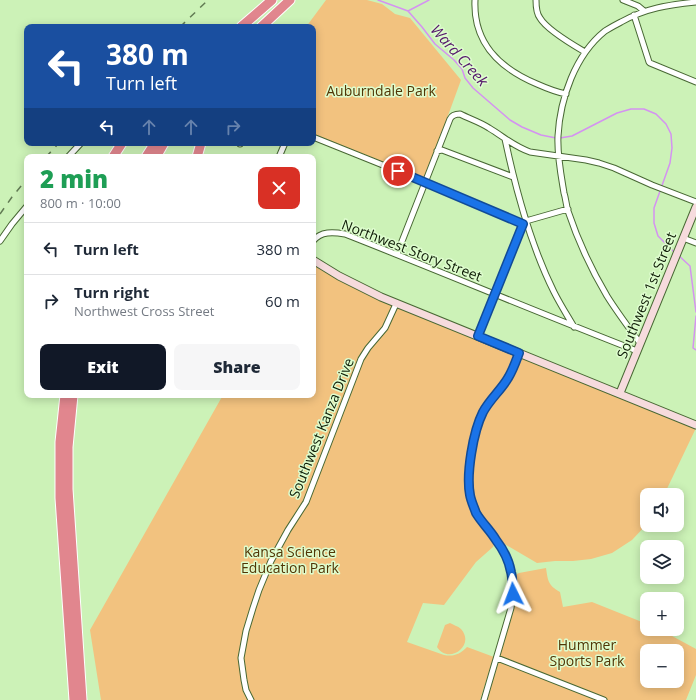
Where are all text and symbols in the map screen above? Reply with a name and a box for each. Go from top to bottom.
water label: Ward Creek [427,20,494,91]
text: 380 m [106,35,189,73]
icon: left [40,40,92,92]
text: Turn left [106,71,177,95]
park label: Auburndale Park [326,81,436,100]
icon: left [96,116,118,138]
icon: ahead [138,116,160,138]
icon: ahead [180,116,202,138]
icon: right [222,116,244,138]
pin [381,154,415,188]
icon: arrive [387,160,409,182]
text: 2 min [40,162,108,195]
button: close [258,167,300,209]
text: 800 m · 10:00 [40,194,121,212]
street label: Northwest Story Street [339,214,485,286]
street label: Southwest 1st Street [612,229,680,361]
icon: left [40,238,62,260]
text: Turn left [74,239,139,259]
text: 380 m [256,239,300,259]
text: Turn right [74,282,149,302]
icon: right [40,290,62,312]
text: 60 m [265,291,300,311]
text: Northwest Cross Street [74,302,215,320]
button: Exit [40,344,166,390]
button: Share [174,344,300,390]
street label: Southwest Kanza Drive [284,355,358,501]
map controls [640,488,684,688]
button: sound [640,488,684,532]
button: layers [640,540,684,584]
park label: Kansa Science Education Park [241,542,340,577]
position arrow [492,573,534,615]
button: + [640,592,684,636]
park label: Hummer Sports Park [550,635,625,670]
button: − [640,644,684,688]

